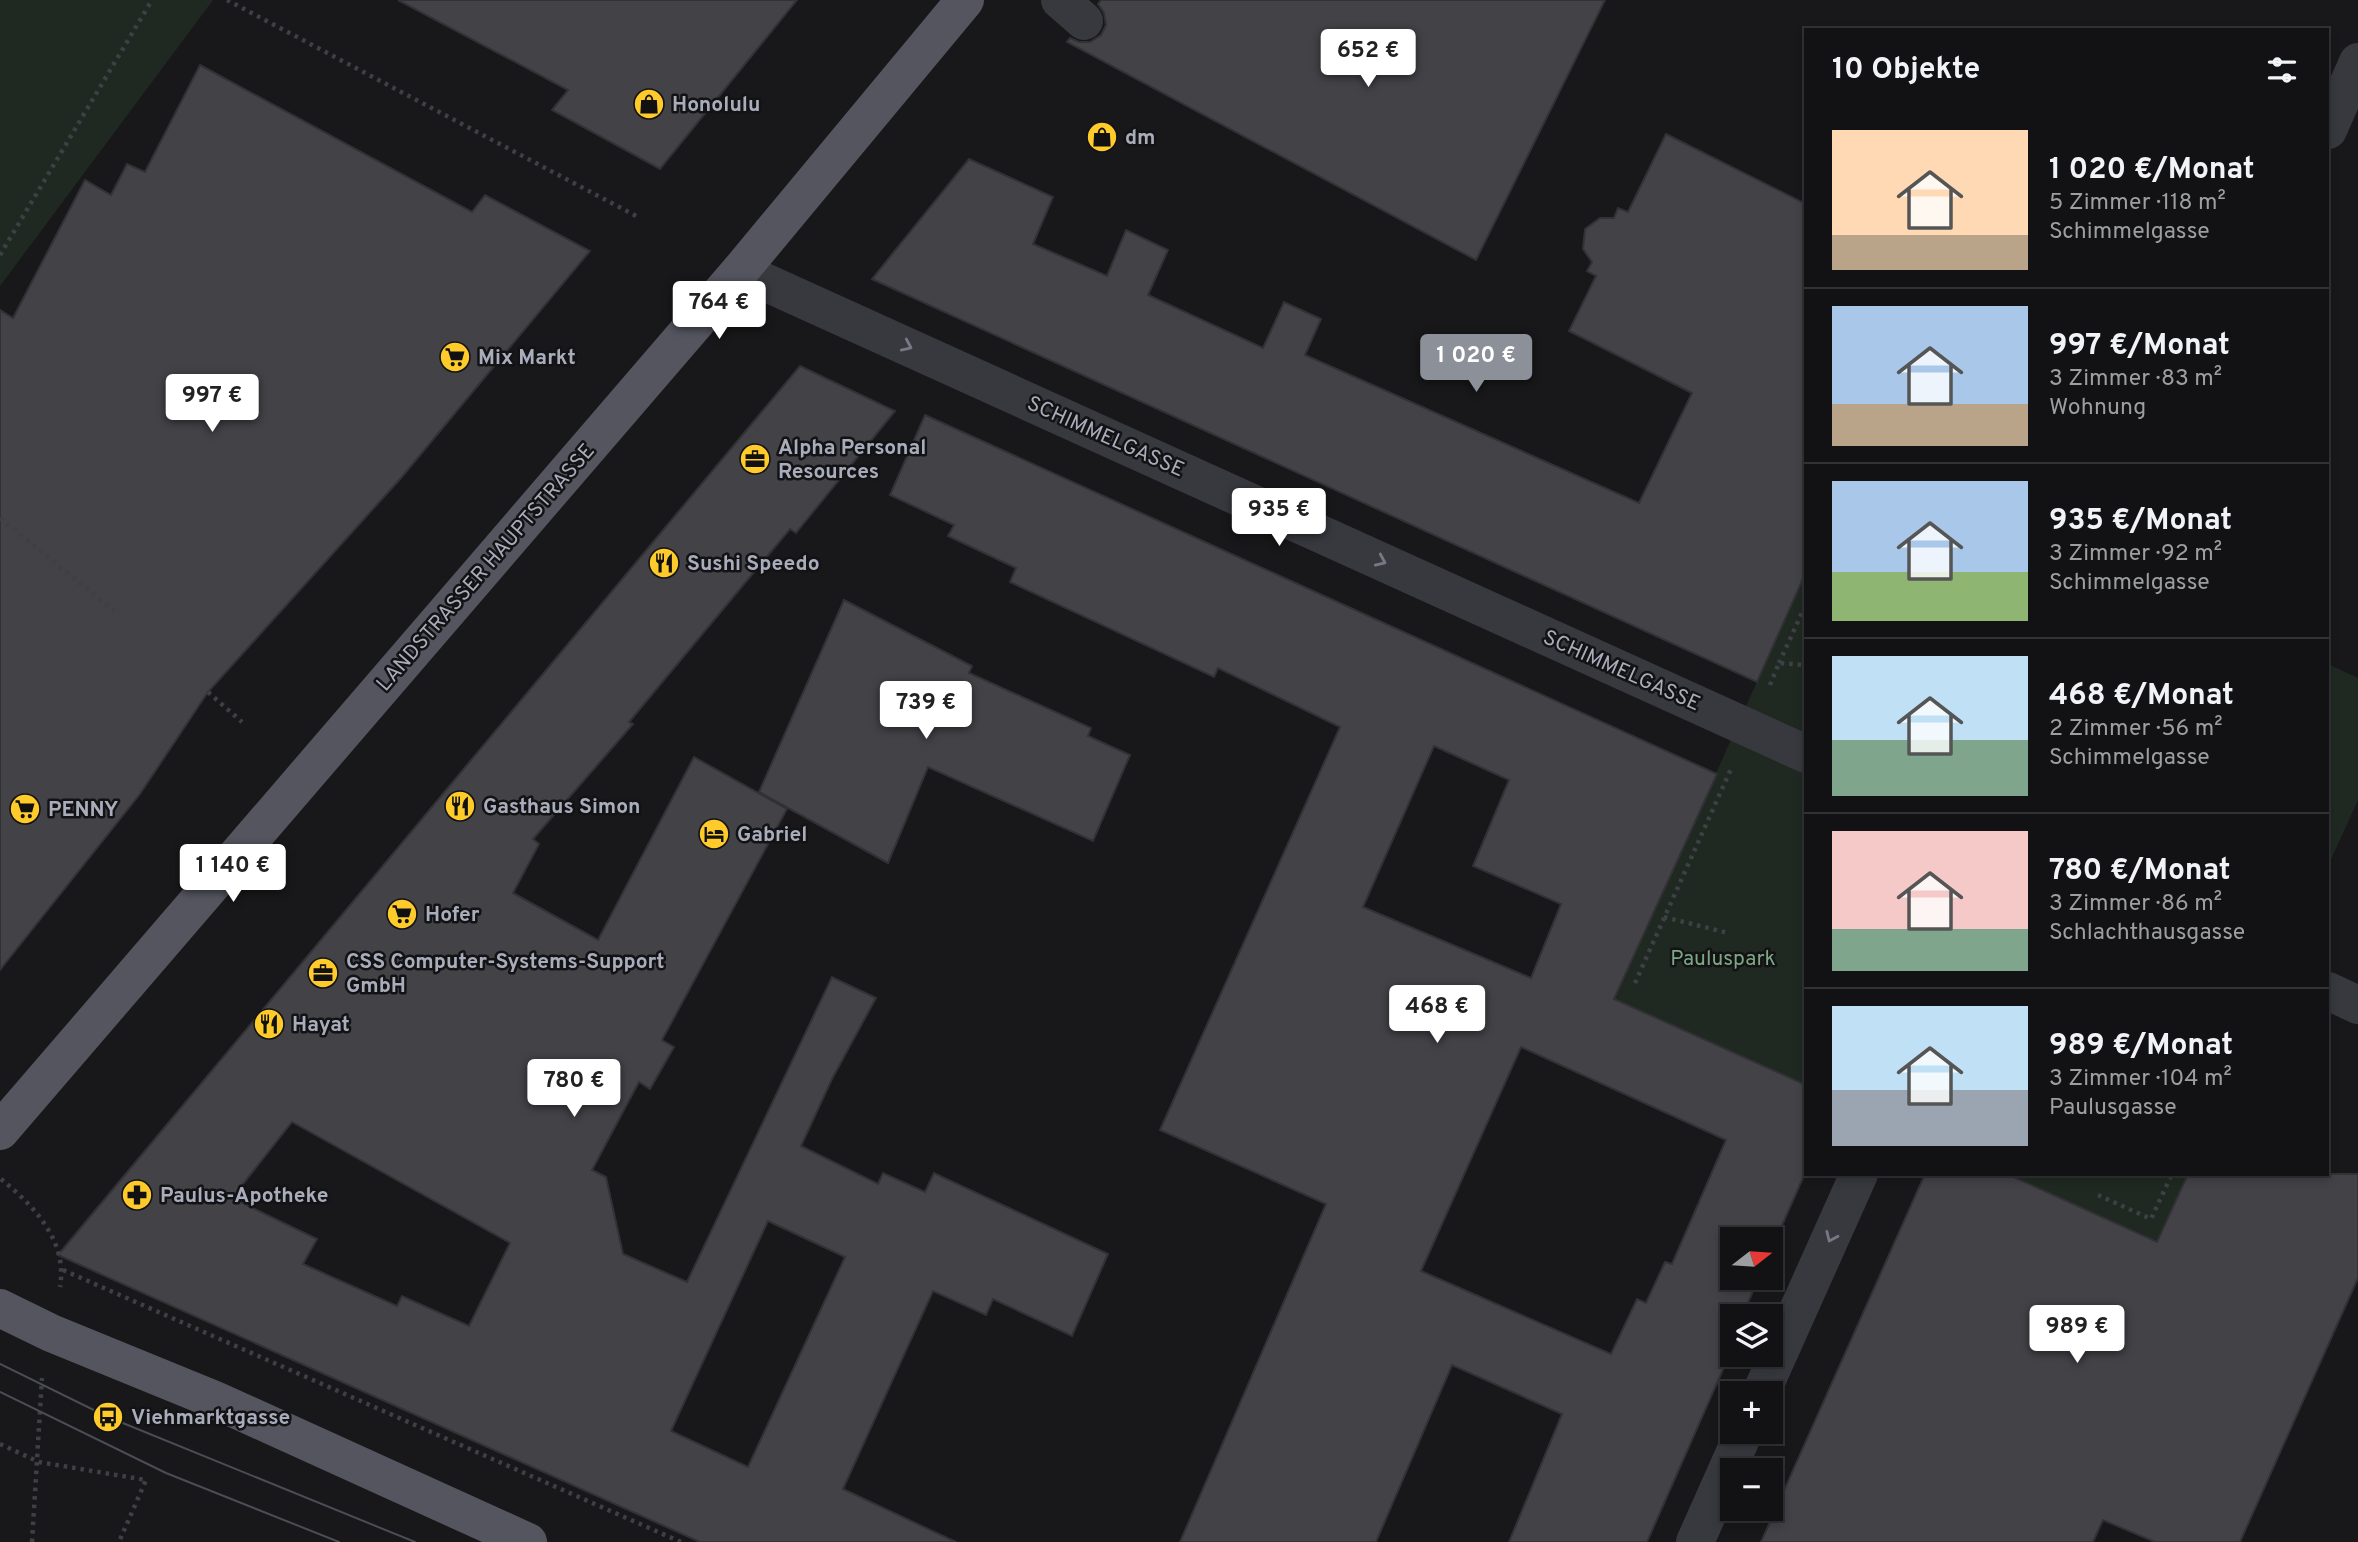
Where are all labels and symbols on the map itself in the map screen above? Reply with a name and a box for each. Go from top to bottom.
pin: 652 € [1319,29,1417,89]
shop icon: Honolulu [632,87,666,121]
place label: Honolulu [672,92,760,119]
shop icon: dm [1085,120,1119,154]
place label: dm [1125,125,1156,152]
pin: 764 € [670,282,768,341]
pin: 1 020 € [1411,334,1541,394]
one-way arrow [899,338,912,352]
supermarket icon: Mix Markt [438,340,472,374]
place label: Mix Markt [478,345,576,372]
pin: 997 € [163,374,261,434]
street label: SCHIMMELGASSE [1022,391,1188,484]
place label: Alpha Personal Resources [778,435,926,486]
street label: LANDSTRASSER HAUPTSTRASSE [371,438,601,697]
office icon: Alpha Personal Resources [738,442,772,476]
pin: 935 € [1230,489,1328,548]
restaurant icon: Sushi Speedo [647,546,681,580]
place label: Sushi Speedo [687,551,820,578]
one-way arrow [1374,553,1387,567]
street label: SCHIMMELGASSE [1538,625,1704,718]
pin: 739 € [877,682,975,741]
restaurant icon: Gasthaus Simon [443,789,477,823]
supermarket icon: PENNY [8,792,42,826]
place label: Gasthaus Simon [483,794,641,821]
place label: PENNY [48,797,118,824]
hotel icon: Gabriel [697,817,731,851]
place label: Gabriel [737,822,807,849]
pin: 1 140 € [168,844,298,904]
supermarket icon: Hofer [385,897,419,931]
place label: Hofer [425,902,480,929]
park label: Pauluspark [1670,946,1776,973]
place label: CSS Computer-Systems-Support GmbH [346,949,665,1000]
office icon: CSS Computer-Systems-Support GmbH [306,956,340,990]
pin: 468 € [1388,986,1486,1045]
restaurant icon: Hayat [252,1007,286,1041]
place label: Hayat [292,1012,350,1039]
pin: 780 € [525,1060,623,1119]
pharmacy icon: Paulus-Apotheke [120,1178,154,1212]
place label: Paulus-Apotheke [160,1183,328,1210]
north arrow [1720,1227,1783,1290]
one-way arrow [1826,1229,1840,1242]
pin: 989 € [2028,1306,2126,1365]
bus stop icon: Viehmarktgasse [91,1400,125,1434]
place label: Viehmarktgasse [131,1405,290,1432]

